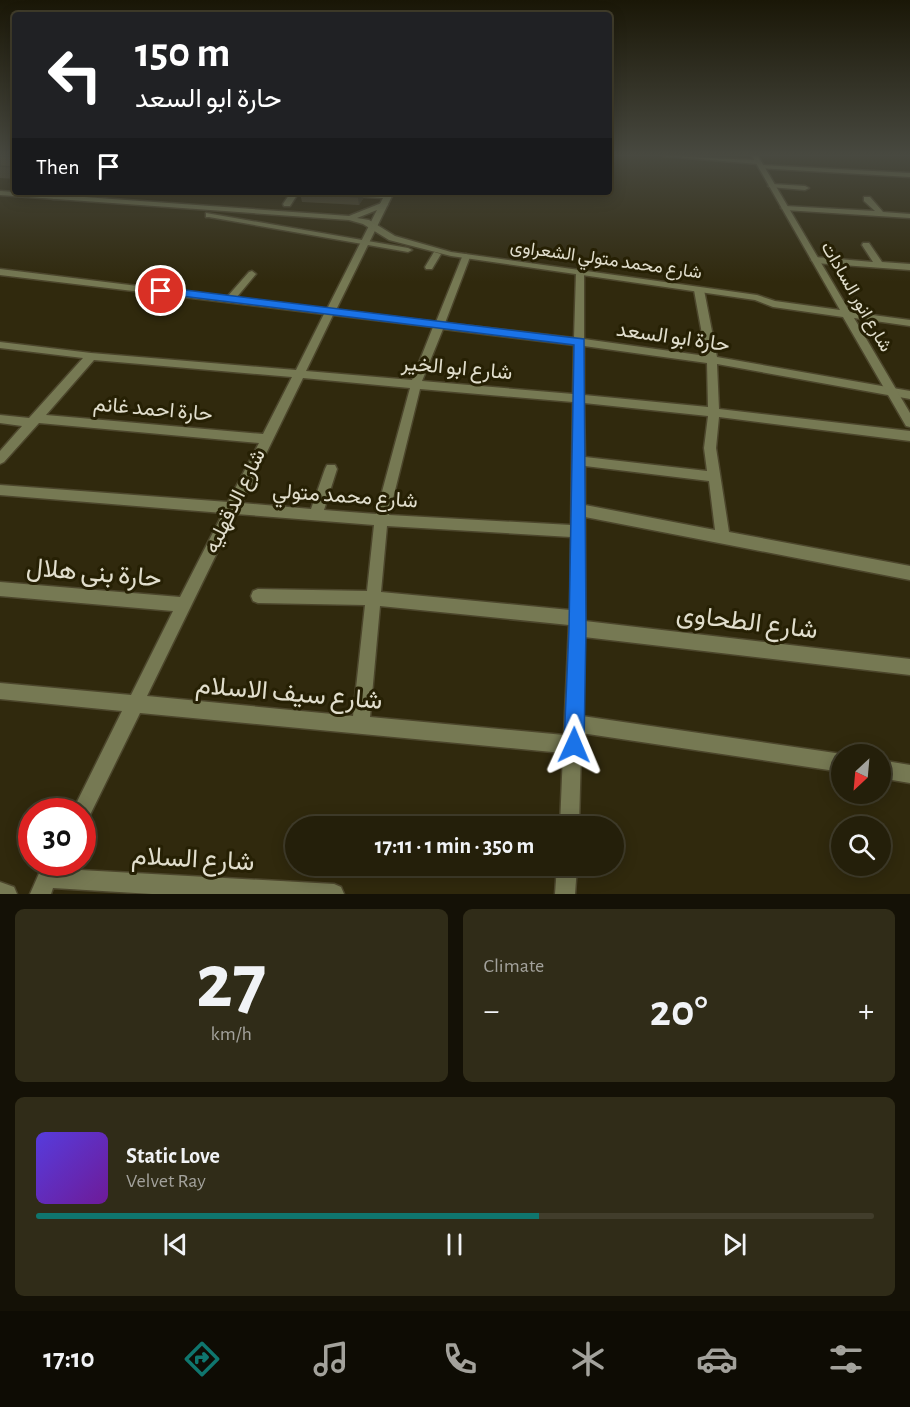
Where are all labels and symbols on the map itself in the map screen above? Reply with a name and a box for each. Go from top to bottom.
street label: شارع محمد متولي الشعراوى [508,238,703,287]
street label: شارع انور السادات [816,239,895,356]
pin [135,265,186,316]
street label: حارة ابو السعد [615,319,731,357]
street label: شارع ابو الخير [399,353,513,386]
street label: حارة احمد غانم [92,393,214,428]
street label: شارع الدقهليه [201,446,272,558]
street label: شارع محمد متولي [271,480,418,518]
street label: حارة بنى هلال [25,554,163,594]
street label: شارع الطحاوى [674,600,819,648]
street label: شارع سيف الاسلام [194,672,383,718]
position arrow [542,713,606,777]
north arrow [831,744,891,804]
speed limit sign: 30 [18,798,96,876]
street label: شارع السلام [131,843,255,879]

